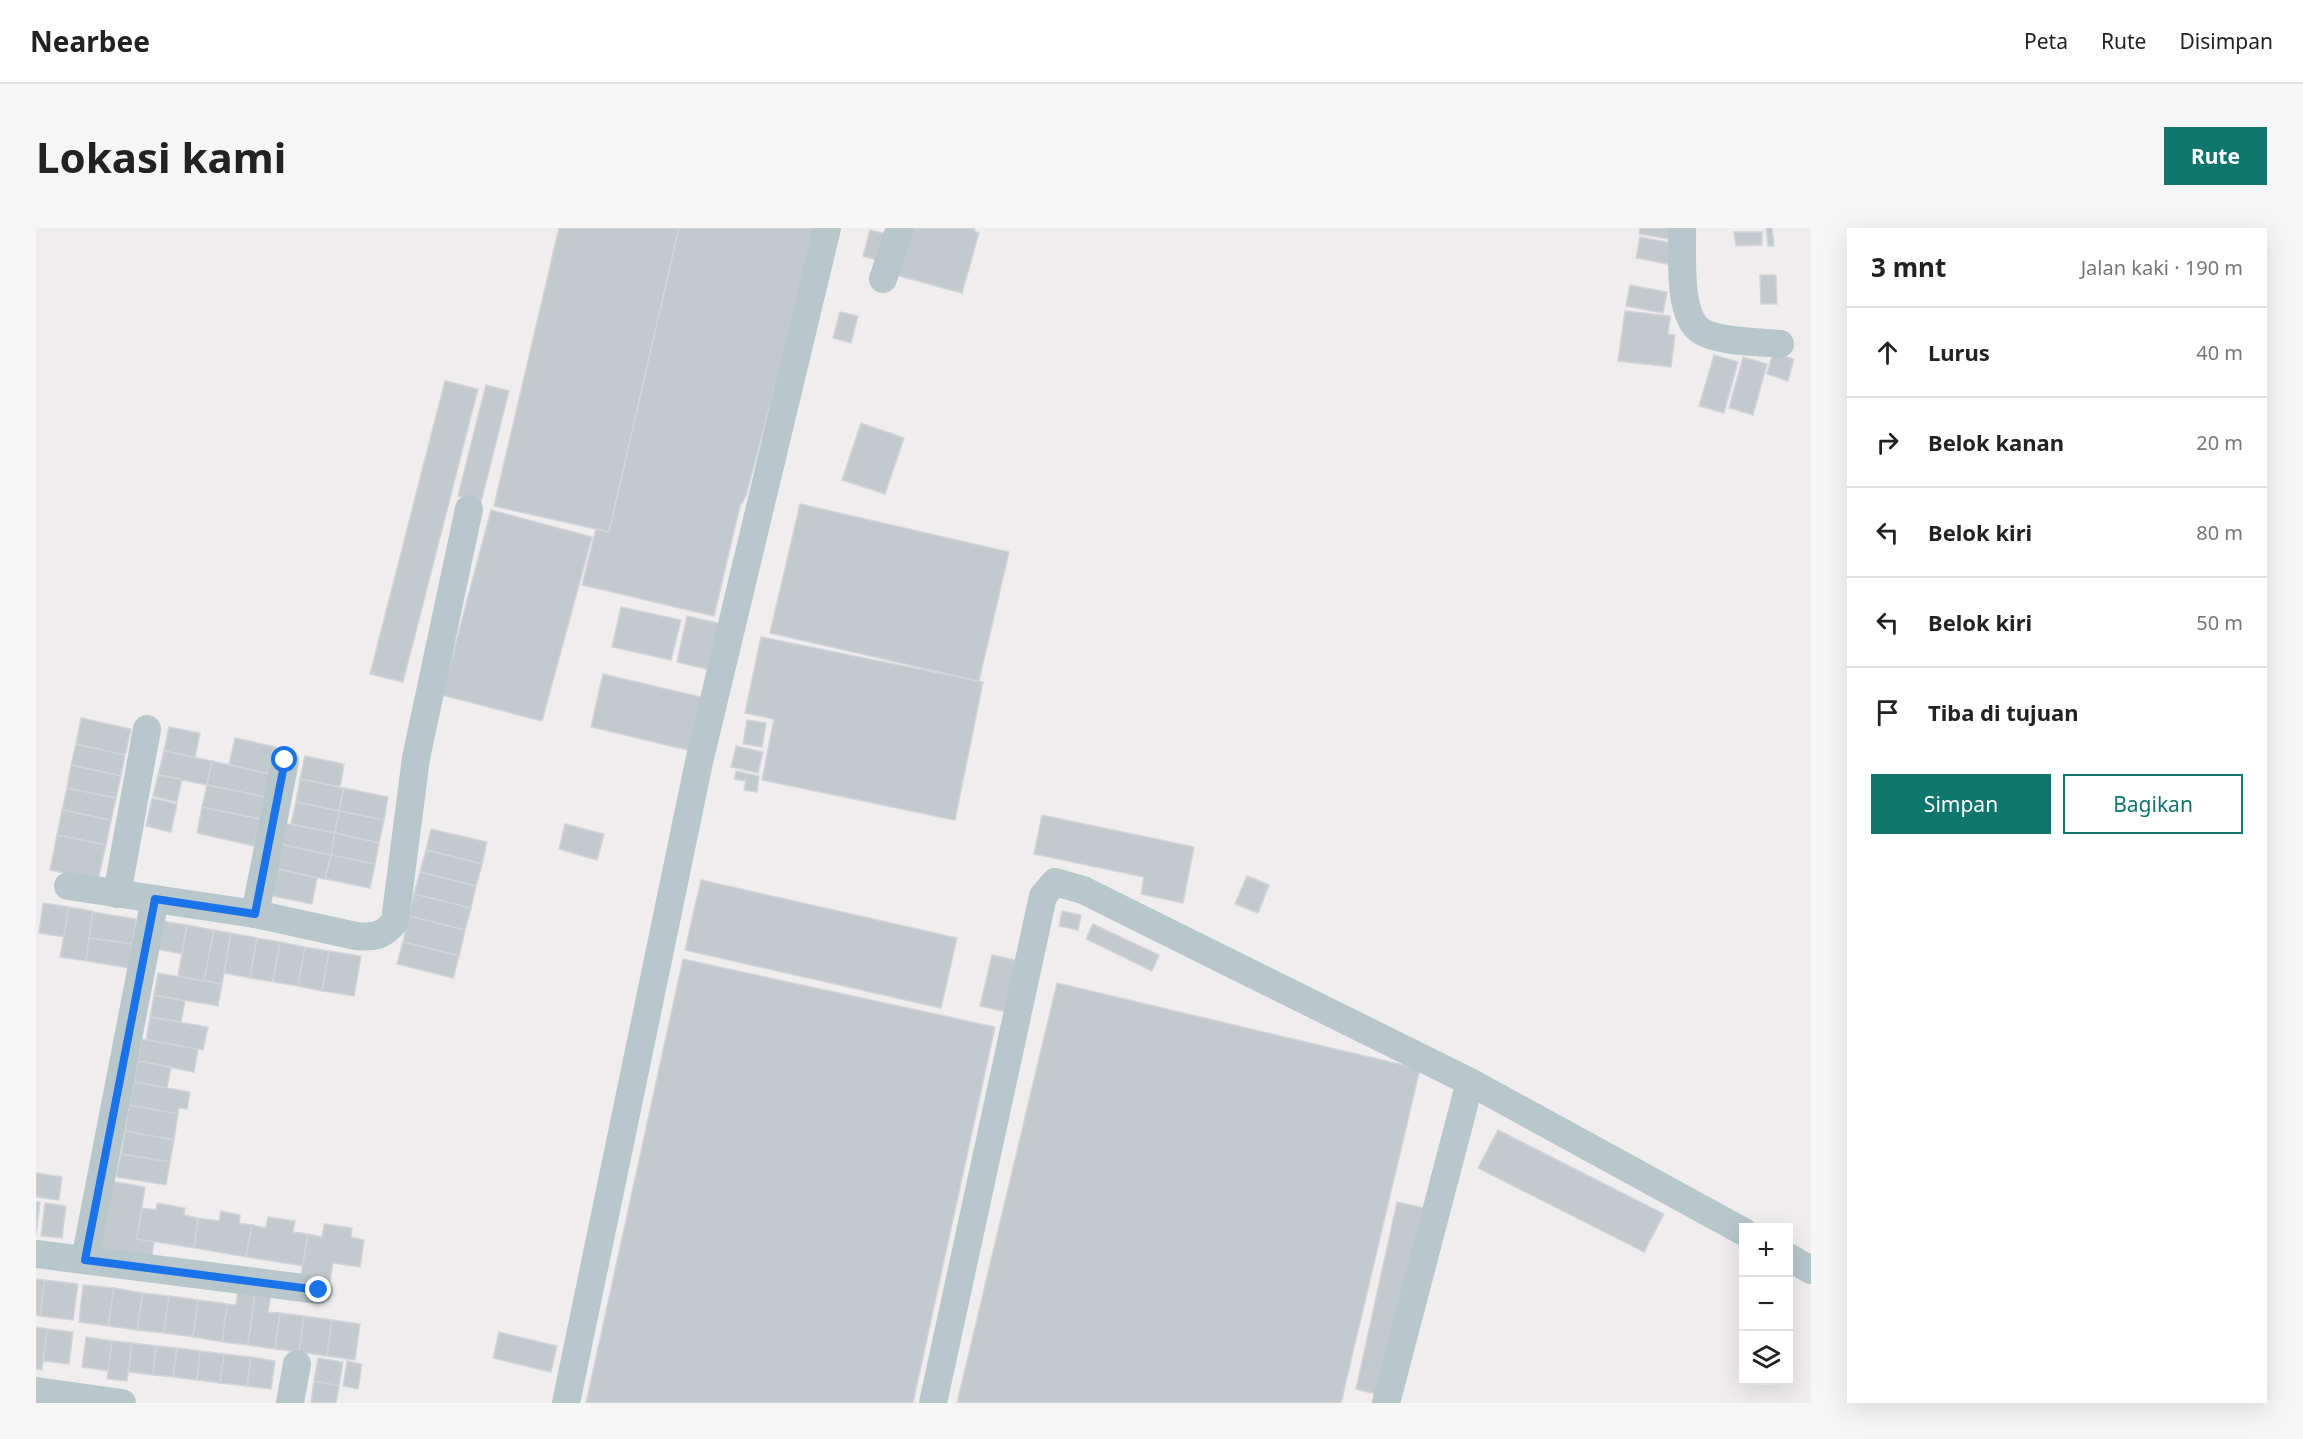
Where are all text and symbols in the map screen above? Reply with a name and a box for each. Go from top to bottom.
text: Nearbee [30,22,150,60]
text: Peta [2024,27,2068,55]
text: Rute [2101,27,2146,55]
text: Disimpan [2179,27,2273,55]
button: Rute [2164,127,2267,185]
text: Lokasi kami [36,128,286,185]
text: 3 mnt [1871,249,1946,285]
text: Jalan kaki · 190 m [2081,254,2243,281]
icon: ahead [1871,336,1904,369]
text: Lurus [1928,337,1990,367]
text: 40 m [2196,339,2243,366]
icon: right [1871,426,1904,459]
text: Belok kanan [1928,427,2064,457]
text: 20 m [2196,429,2243,456]
icon: left [1871,516,1904,549]
text: Belok kiri [1928,517,2032,547]
text: 80 m [2196,519,2243,546]
icon: left [1871,606,1904,639]
text: Belok kiri [1928,607,2032,637]
text: 50 m [2196,609,2243,636]
icon: arrive [1871,696,1904,729]
text: Tiba di tujuan [1928,697,2078,727]
route start [271,746,297,772]
button: Simpan [1871,774,2051,834]
button: Bagikan [2063,774,2243,834]
map controls [1739,1223,1793,1385]
button: + [1739,1223,1793,1277]
route end [305,1276,331,1302]
button: − [1739,1277,1793,1331]
button: layers [1739,1331,1793,1385]

